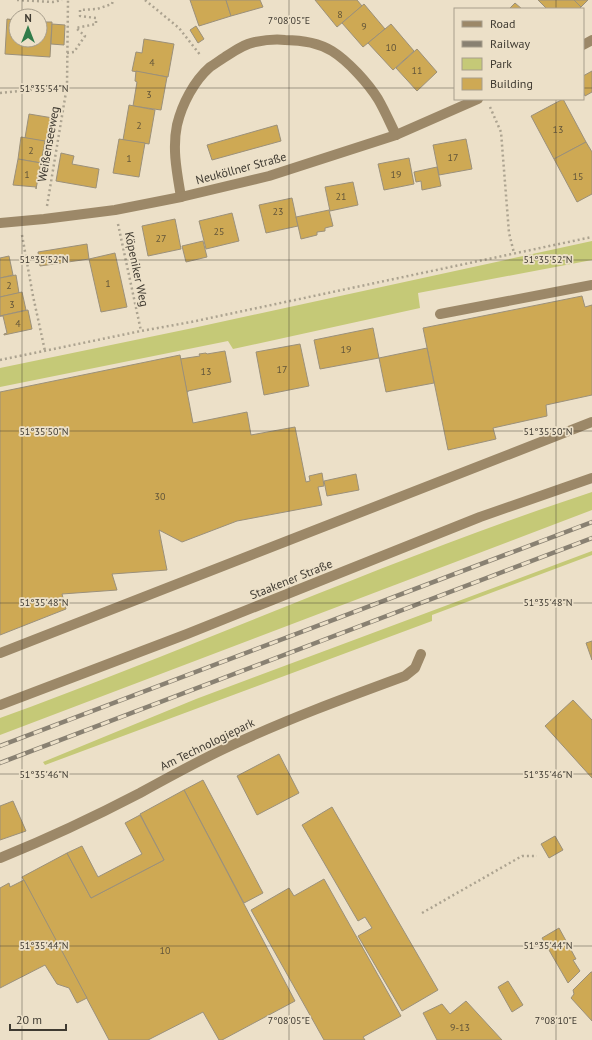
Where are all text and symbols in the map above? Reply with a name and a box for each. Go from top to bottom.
north arrow [8,8,48,48]
house number: 8 [337,8,343,21]
legend [454,8,584,100]
text: N [24,11,32,25]
text: 7°08'05"E [268,14,310,27]
text: Road [490,16,515,31]
house number: 9 [361,20,367,33]
text: Railway [490,36,530,51]
house number: 10 [386,41,397,54]
house number: 4 [149,56,155,69]
text: Park [490,56,512,71]
house number: 11 [412,64,422,77]
text: Building [490,76,533,91]
text: 51°35'54"N [19,82,69,95]
house number: 3 [146,88,152,101]
street label: Weißenseeweg [34,105,62,183]
house number: 2 [136,119,142,132]
house number: 13 [553,123,563,136]
house number: 2 [28,144,34,157]
street label: Neuköllner Straße [194,149,288,187]
house number: 17 [448,151,458,164]
house number: 1 [126,152,132,165]
house number: 1 [24,168,30,181]
house number: 19 [391,168,401,181]
house number: 15 [573,170,583,183]
house number: 21 [336,190,346,203]
house number: 23 [273,205,283,218]
house number: 25 [214,225,224,238]
street label: Köpeniker Weg [122,230,152,308]
house number: 27 [156,232,166,245]
text: 51°35'52"N [19,253,69,266]
text: 51°35'52"N [523,253,573,266]
house number: 1 [105,277,111,290]
house number: 2 [6,279,12,292]
house number: 3 [9,298,15,311]
house number: 4 [15,317,21,330]
house number: 19 [341,343,351,356]
house number: 17 [277,363,287,376]
house number: 13 [201,365,211,378]
text: 51°35'50"N [19,425,69,438]
text: 51°35'50"N [523,425,573,438]
house number: 30 [155,490,166,503]
street label: Staakener Straße [248,556,334,602]
text: 51°35'48"N [19,596,69,609]
text: 51°35'48"N [523,596,573,609]
street label: Am Technologiepark [157,714,257,773]
text: 51°35'46"N [19,768,69,781]
text: 51°35'46"N [523,768,573,781]
text: 51°35'44"N [19,939,69,952]
text: 51°35'44"N [523,939,573,952]
house number: 10 [160,944,171,957]
scale bar [10,1006,66,1032]
text: 20 m [16,1012,42,1027]
text: 7°08'05"E [268,1014,310,1027]
text: 7°08'10"E [535,1014,577,1027]
house number: 9-13 [450,1021,470,1034]

